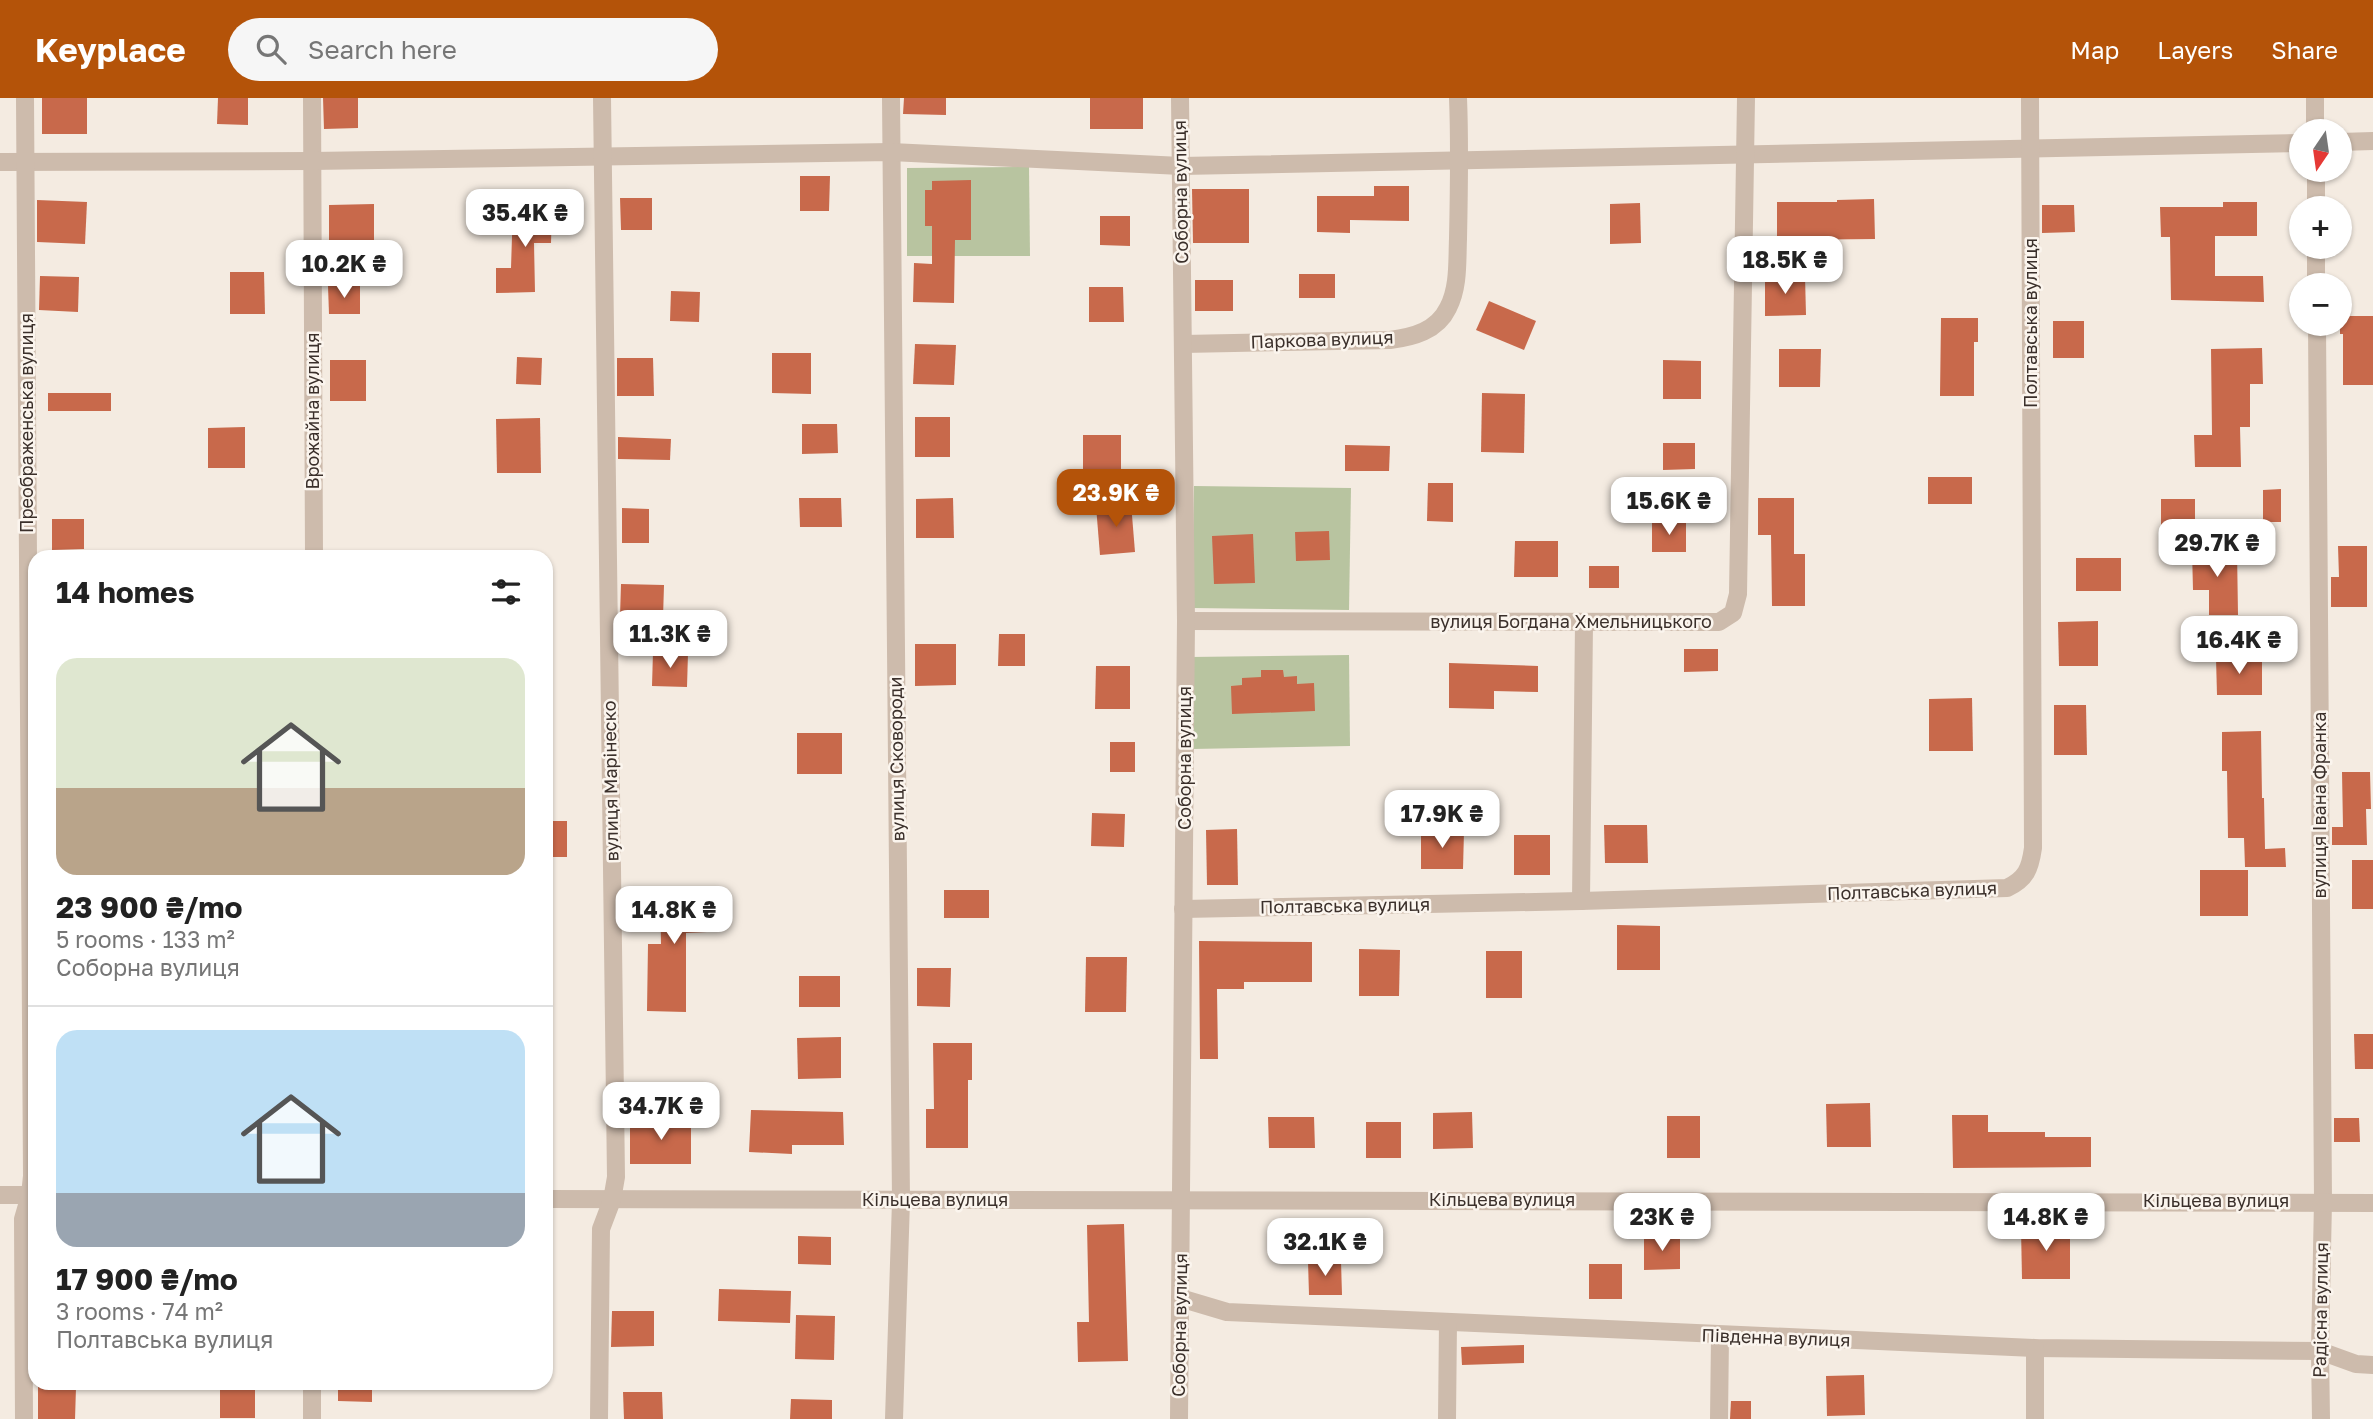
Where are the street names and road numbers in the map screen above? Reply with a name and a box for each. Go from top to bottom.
street label: Соборна вулиця [1168,120,1192,264]
street label: Полтавська вулиця [2019,238,2041,408]
street label: Преображенська вулиця [15,313,37,533]
street label: Паркова вулиця [1250,326,1394,352]
street label: Врожайна вулиця [301,332,323,490]
street label: вулиця Богдана Хмельницького [1430,610,1712,632]
street label: вулиця Сковороди [884,676,908,842]
street label: Соборна вулиця [1173,686,1195,830]
street label: вулиця Марінеско [598,700,622,862]
street label: вулиця Івана Франка [2308,712,2330,898]
street label: Полтавська вулиця [1827,876,1997,904]
street label: Полтавська вулиця [1260,893,1430,917]
street label: Кільцева вулиця [862,1188,1008,1210]
street label: Кільцева вулиця [1429,1188,1575,1210]
street label: Кільцева вулиця [2143,1189,2289,1211]
street label: Радісна вулиця [2308,1242,2332,1378]
street label: Соборна вулиця [1167,1253,1191,1397]
street label: Південна вулиця [1701,1323,1851,1351]

